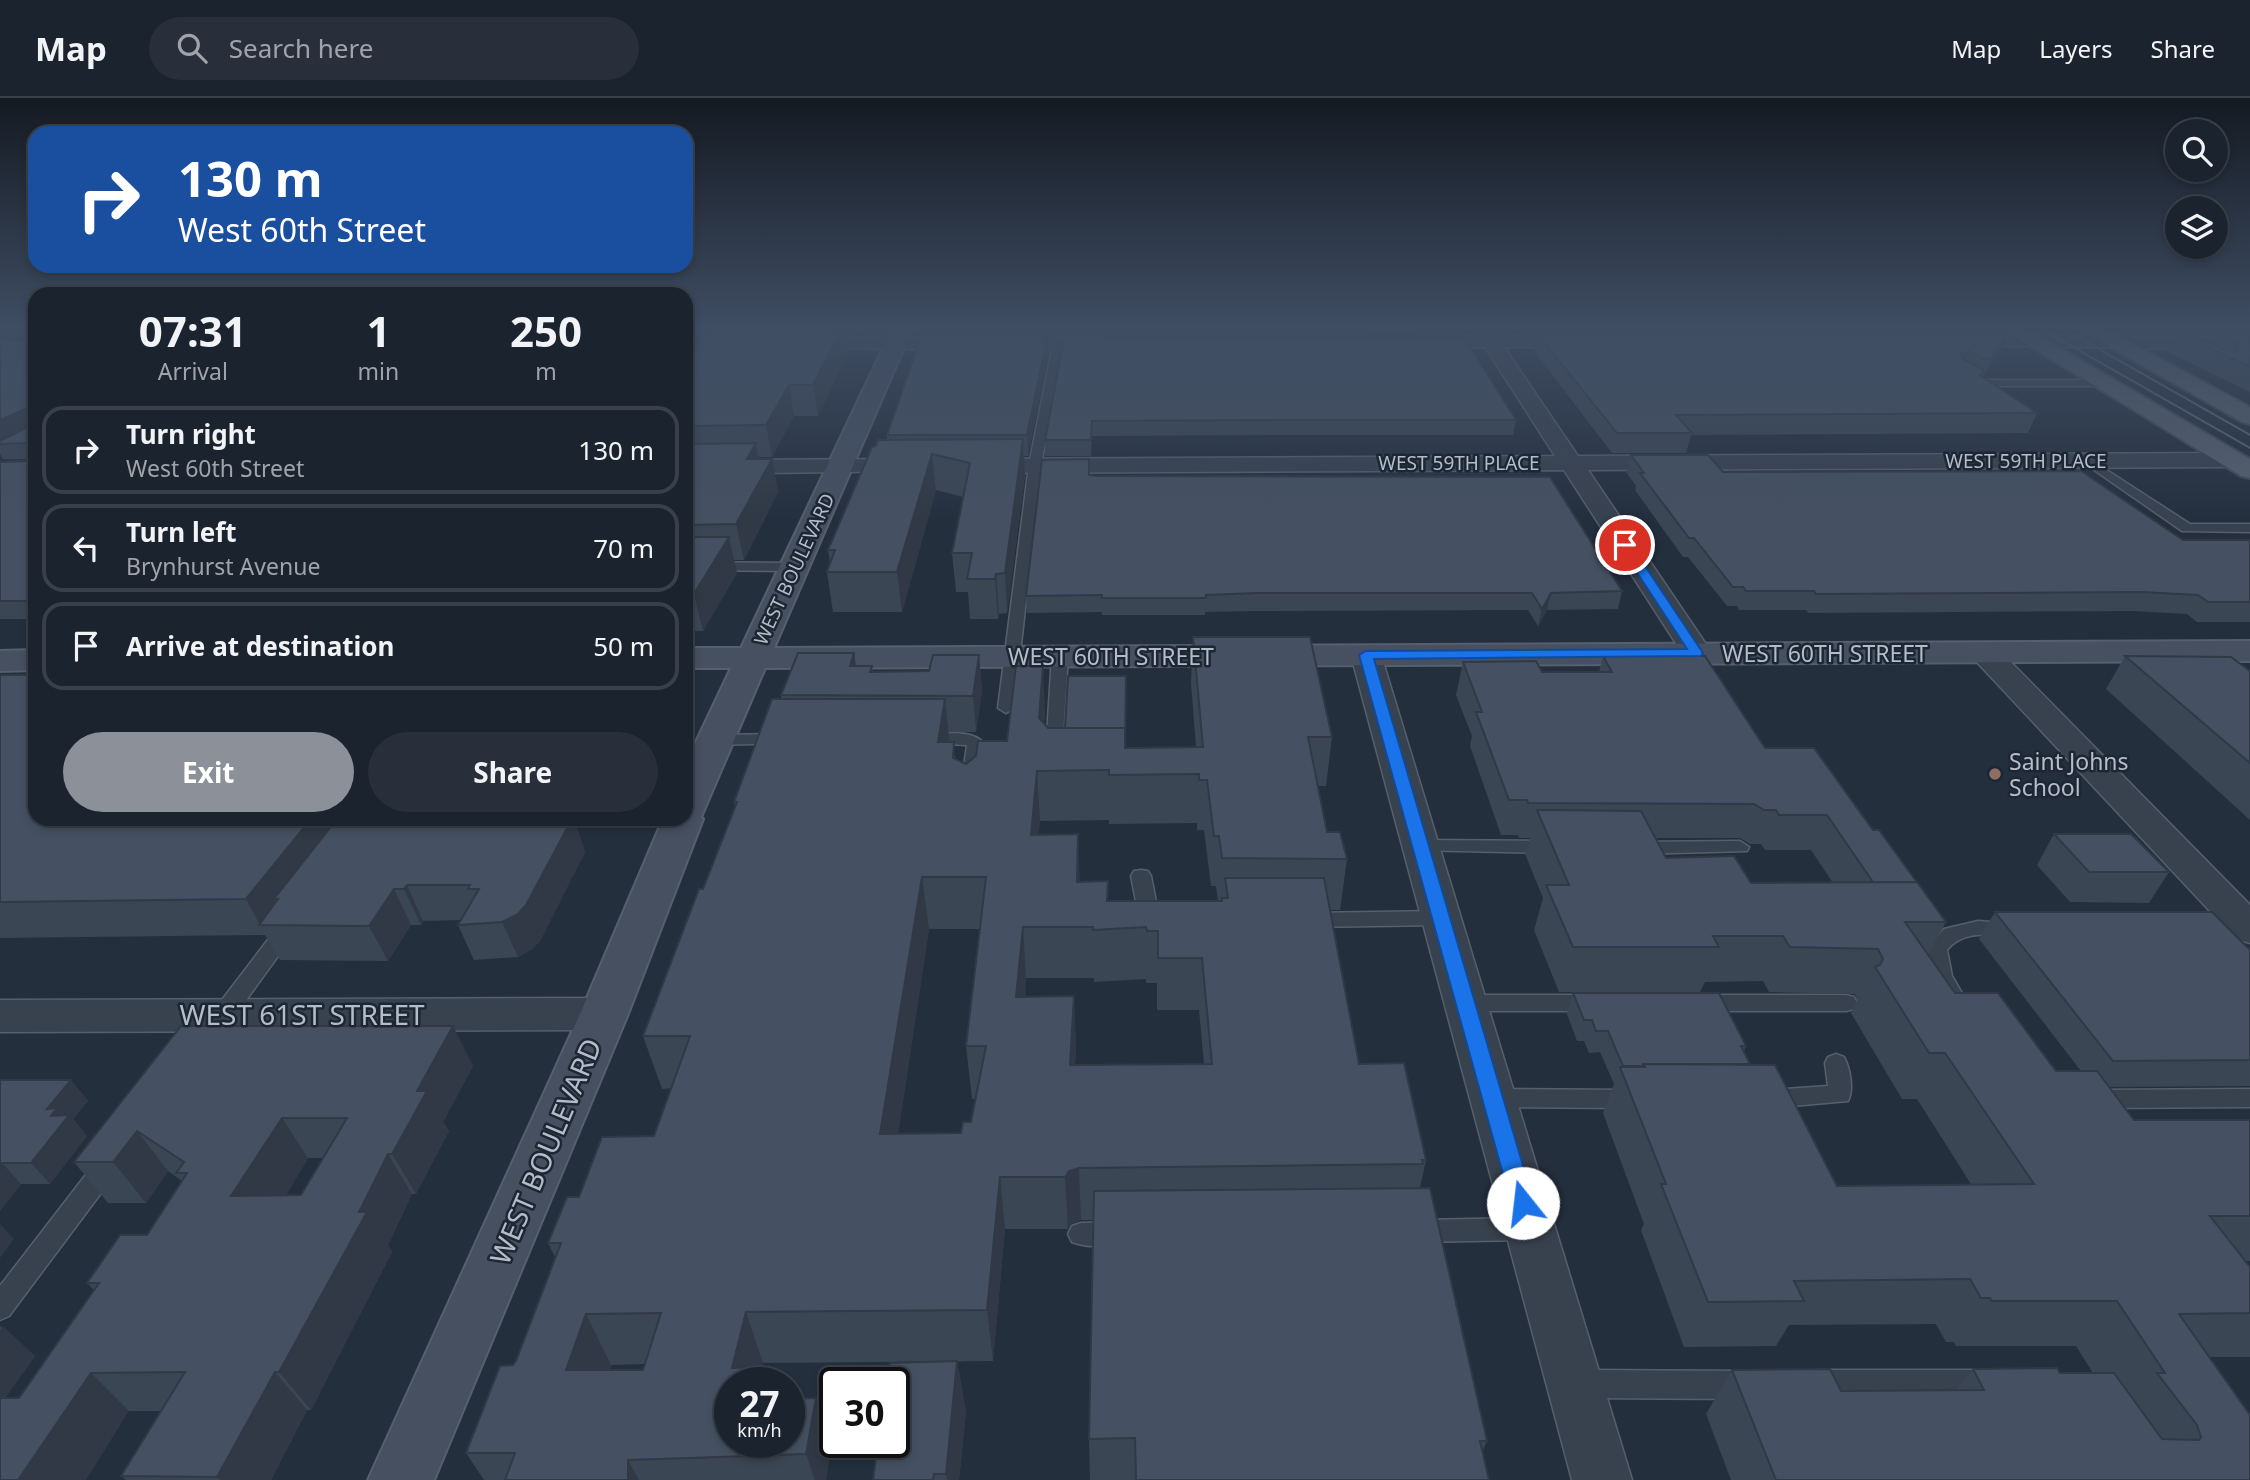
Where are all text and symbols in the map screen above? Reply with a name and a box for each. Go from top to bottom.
search box [149,17,639,80]
text: Map [35,26,107,71]
icon: search [173,29,211,67]
text: Search here [229,30,373,66]
text: Map [1951,32,2001,65]
text: Layers [2039,32,2113,65]
text: Share [2151,32,2215,65]
map controls [2165,119,2228,259]
button: search [2165,119,2228,182]
text: 130 m [178,145,323,211]
icon: right [63,154,154,245]
button: layers [2165,196,2228,259]
text: West 60th Street [178,208,426,251]
text: 07:31 [139,302,247,359]
text: 1 [366,302,390,359]
text: 250 [510,302,582,359]
text: Arrival [158,355,228,387]
text: min [358,355,399,387]
text: m [535,355,557,387]
text: Turn right [126,416,256,452]
icon: right [67,431,105,469]
text: 130 m [578,432,654,468]
street label: WEST 59TH PLACE [1945,448,2107,474]
street label: WEST 59TH PLACE [1378,450,1540,476]
text: West 60th Street [126,452,304,484]
street label: WEST BOULEVARD [748,489,840,649]
text: Turn left [126,514,237,550]
pin [1595,515,1655,575]
icon: arrive [1606,526,1644,564]
icon: left [67,529,105,567]
text: 70 m [593,530,654,566]
text: Brynhurst Avenue [126,550,320,582]
icon: arrive [67,627,105,665]
text: Arrive at destination [126,628,395,664]
text: 50 m [593,628,654,664]
street label: WEST 60TH STREET [1722,637,1928,669]
street label: WEST 60TH STREET [1008,640,1214,672]
button: Exit [63,732,354,812]
button: Share [368,732,658,812]
place label: Saint Johns School [2009,745,2129,803]
marker: Saint Johns School [1987,766,2003,782]
street label: WEST 61ST STREET [179,995,425,1033]
street label: WEST BOULEVARD [480,1032,610,1270]
position arrow [1486,1166,1560,1240]
speed limit sign: 30 [819,1367,910,1458]
text: 27 [739,1380,780,1427]
text: km/h [737,1418,782,1442]

